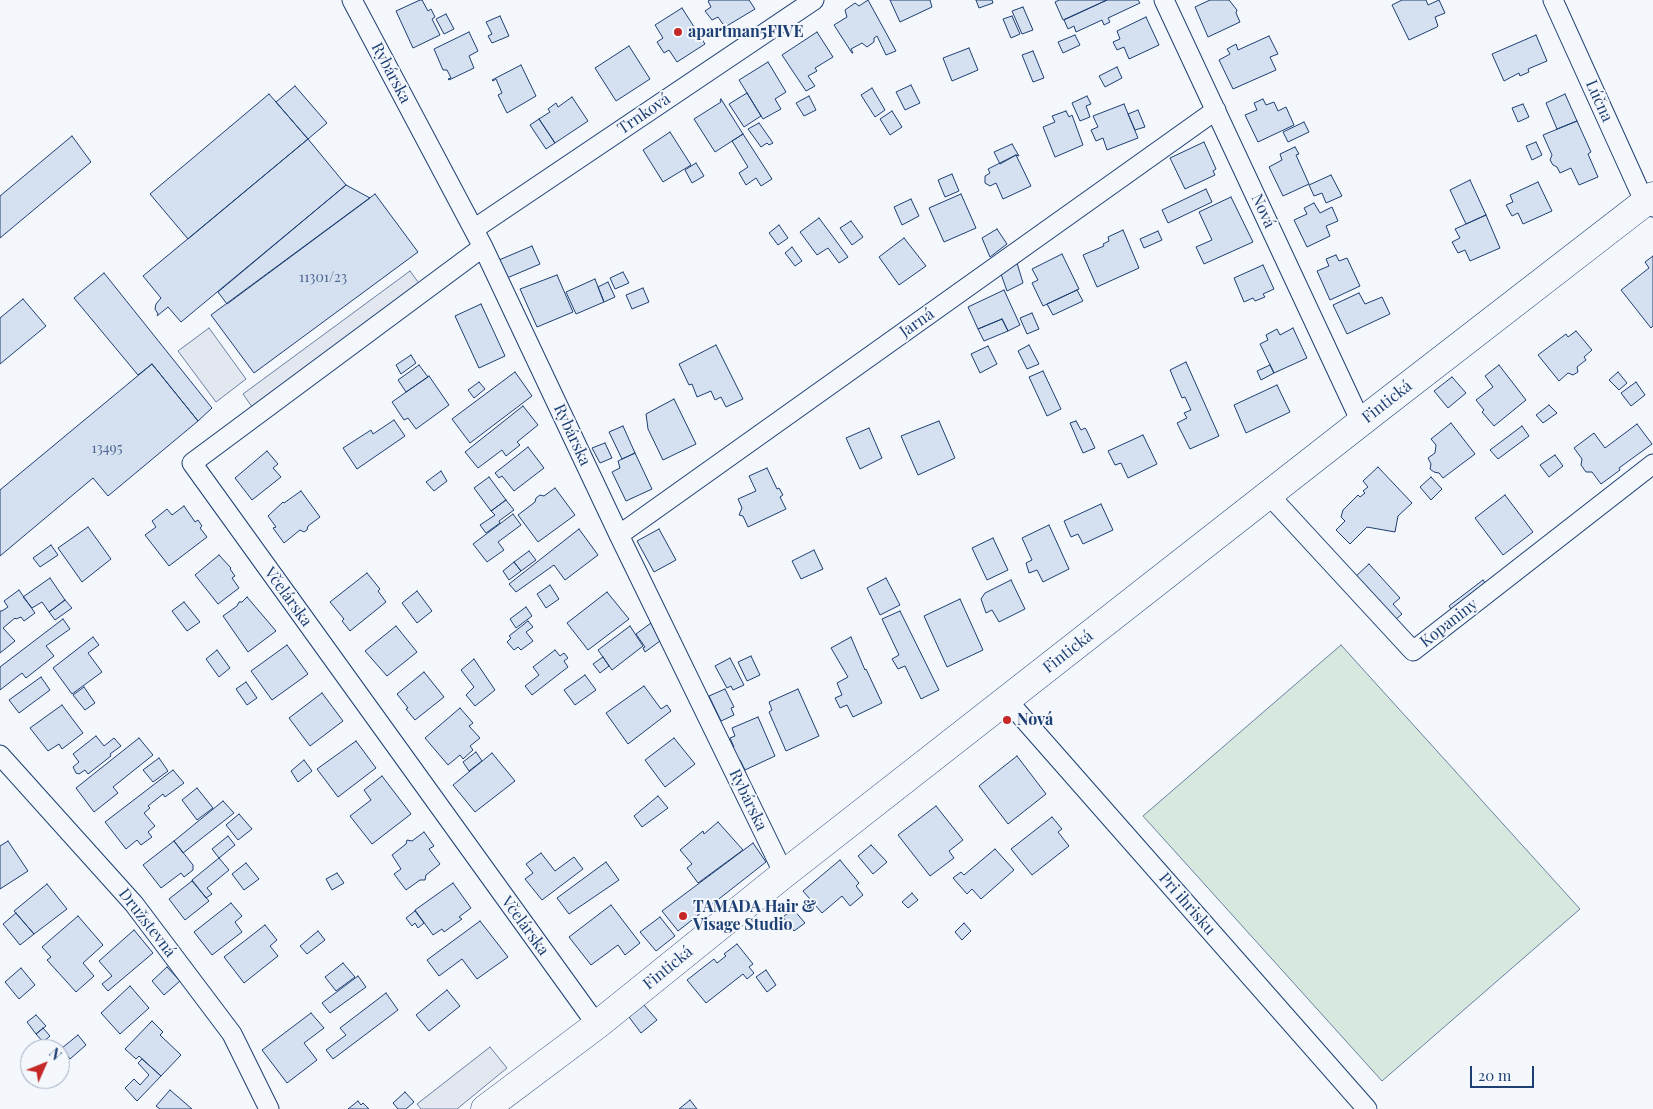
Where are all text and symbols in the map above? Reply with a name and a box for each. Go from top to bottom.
place label: apartman5FIVE [688,22,804,42]
marker: apartman5FIVE [672,26,684,38]
street label: Rybárska [367,39,415,107]
street label: Lúčna [1581,77,1617,125]
street label: Trnková [614,89,674,139]
street label: Nová [1247,191,1279,231]
house number: 11301/23 [299,270,347,286]
street label: Jarná [896,304,938,342]
street label: Fintická [1358,377,1416,427]
street label: Rybárska [549,401,595,469]
house number: 13495 [91,441,123,457]
street label: Včelárska [260,564,316,630]
street label: Kopaniny [1416,594,1482,652]
street label: Fintická [1039,627,1097,677]
place label: Nová [1017,710,1053,730]
marker: Nová [1001,714,1013,726]
street label: Rybárska [725,766,771,834]
street label: Pri ihrisku [1155,869,1219,939]
street label: Družstevná [114,885,180,961]
street label: Včelárska [497,893,553,959]
place label: TAMADA Hair & Visage Studio [693,897,816,935]
marker: TAMADA Hair & Visage Studio [677,910,689,922]
street label: Fintická [639,942,697,994]
north arrow [20,1039,70,1089]
text: N [45,1044,66,1064]
scale bar [1473,1056,1537,1088]
text: 20 m [1478,1065,1511,1085]

